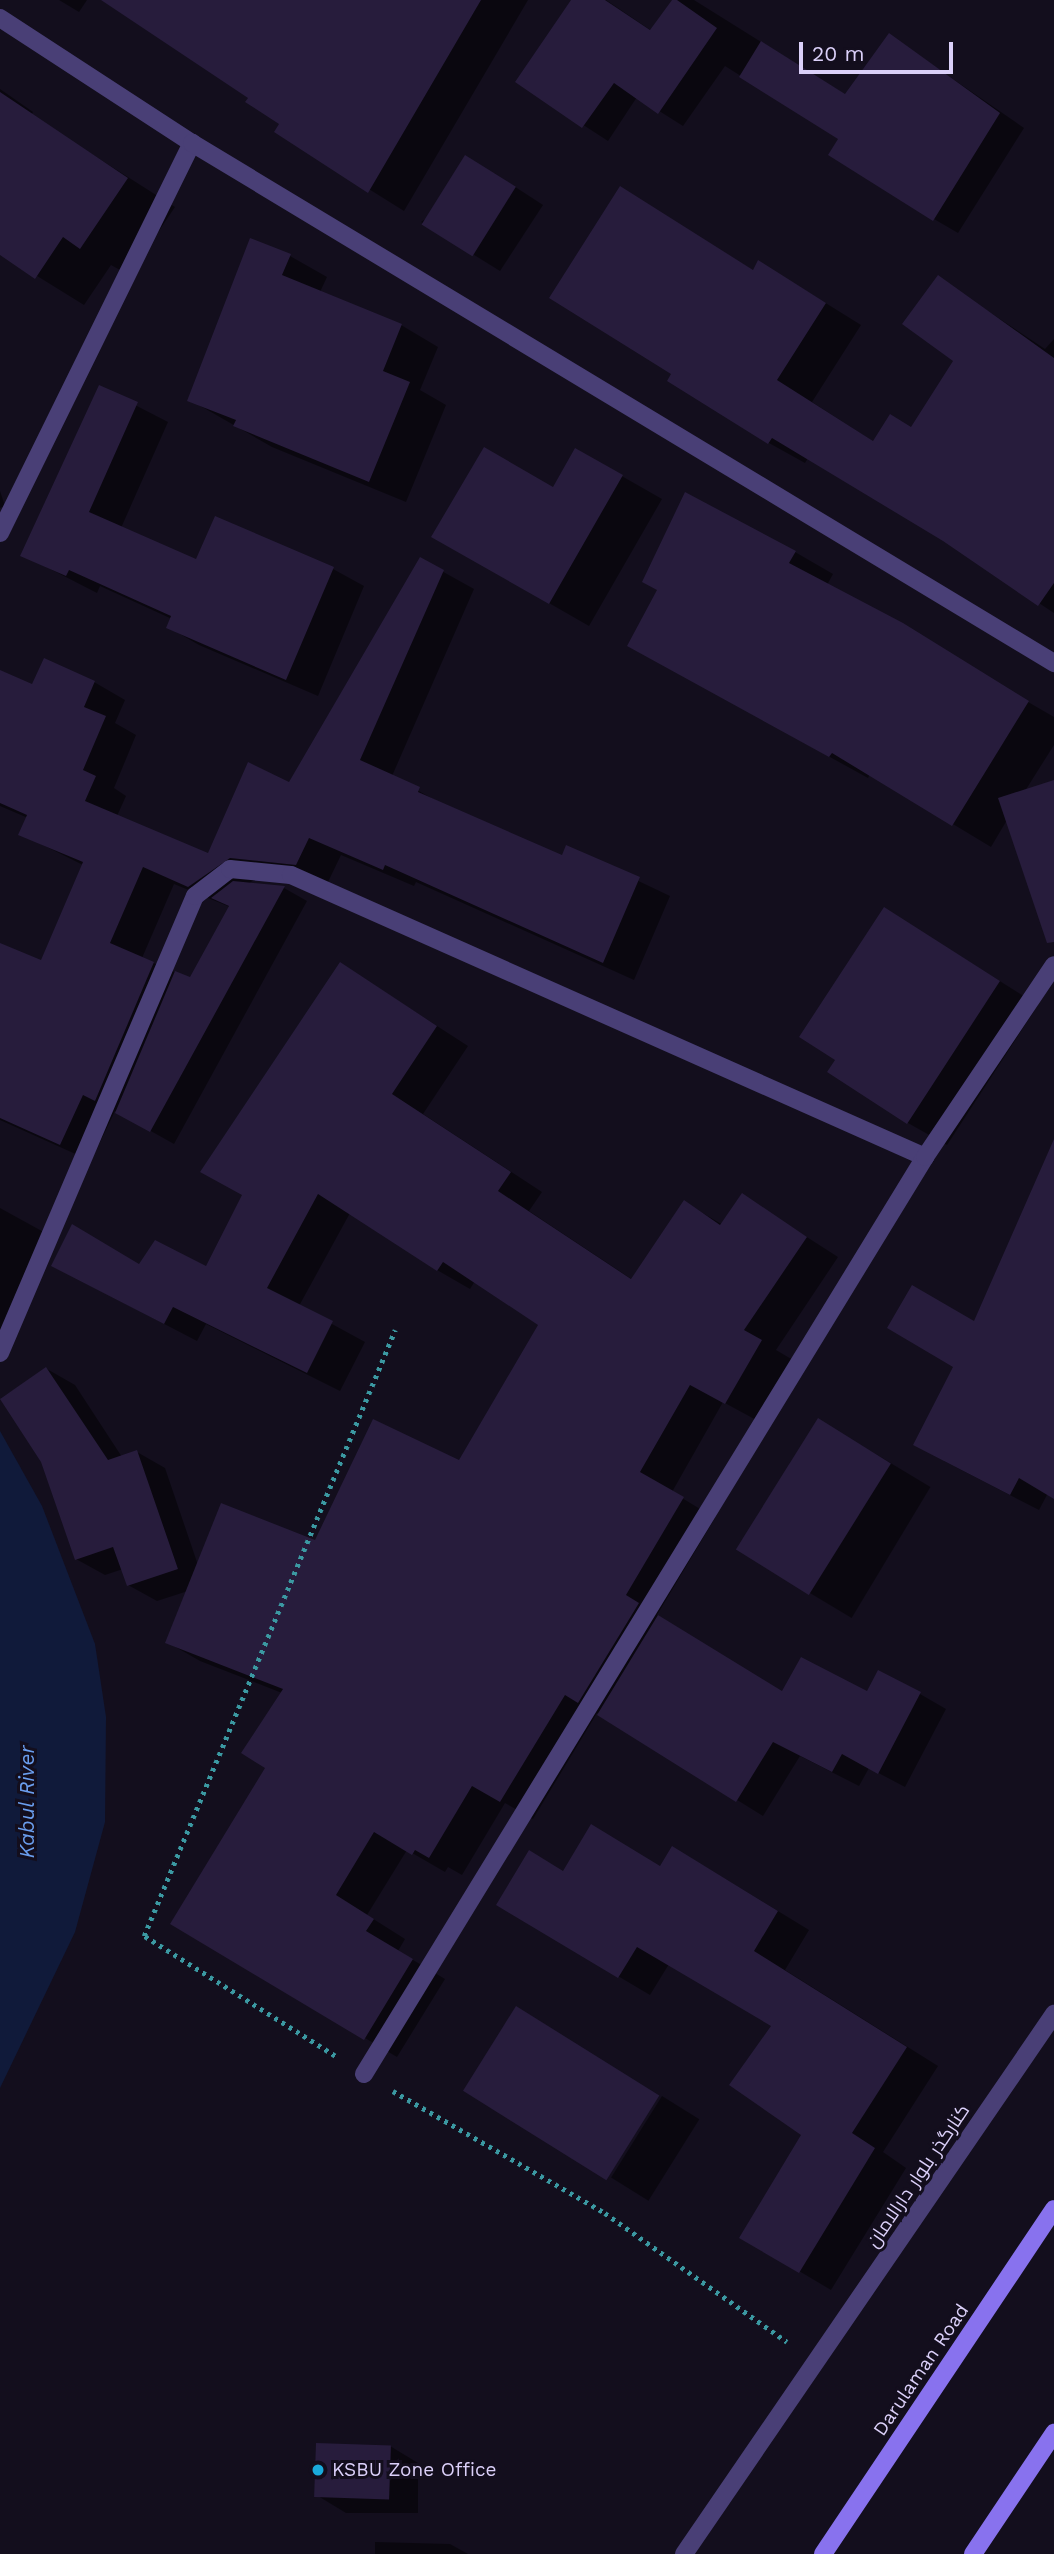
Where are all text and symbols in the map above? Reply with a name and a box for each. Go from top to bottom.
scale bar [802,28,956,72]
text: 20 m [812,41,864,66]
water label: Kabul River [14,1745,40,1859]
street label: کنارگذر بلوار دارالامان [862,2100,974,2252]
street label: Darulaman Road [868,2300,974,2440]
place label: KSBU Zone Office [332,2459,497,2481]
marker: KSBU Zone Office [310,2462,326,2478]

